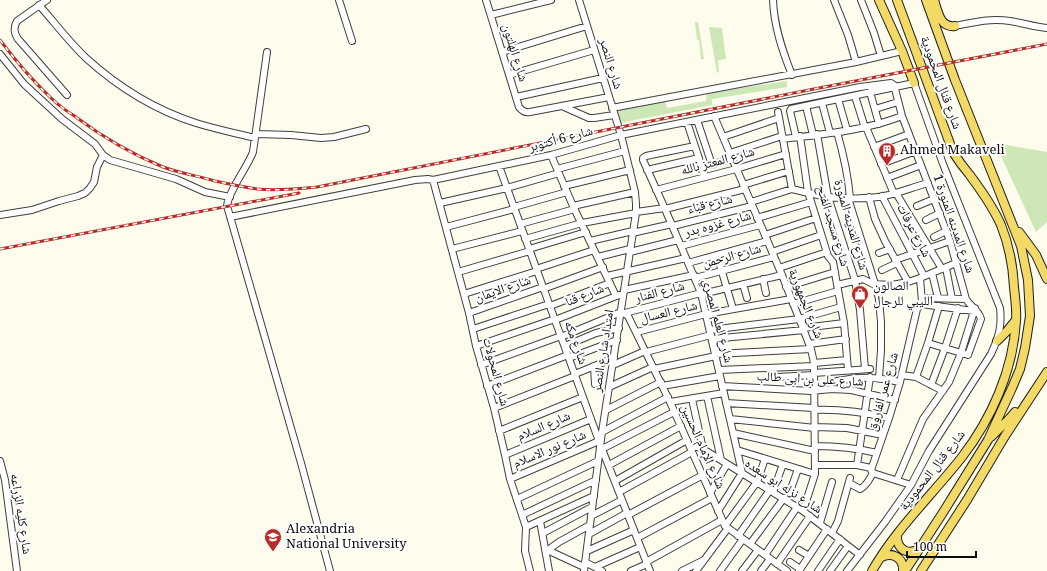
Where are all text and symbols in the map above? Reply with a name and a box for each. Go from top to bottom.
street label: شارع الهلتون [495,21,533,85]
street label: شارع قنال المحمودية [913,33,967,133]
street label: شارع النصر [591,35,628,92]
street label: شارع 6 أكتوبر [525,121,596,159]
place label: Ahmed Makaveli [900,140,1005,162]
building icon: Ahmed Makaveli [877,141,897,166]
street label: شارع المعتز بالله [679,142,757,182]
street label: شارع المدينه المنورة 1 [926,171,980,277]
street label: شارع المدينه المنورة [827,177,873,273]
street label: شارع مسجد الفتح [809,183,855,269]
street label: شارع قباء [685,189,735,221]
street label: شارع عرفات [890,200,936,262]
street label: شارع غزوه بدر [681,206,754,245]
street label: شارع الرحمن [700,239,764,275]
street label: شارع الجمهورية [781,266,829,342]
street label: شارع الايمان [472,270,534,310]
street label: شارع الفنار [632,276,687,310]
street label: شارع العلم المصري [695,276,739,366]
place label: الصالون الليبي للرجال [873,276,933,313]
street label: شارع قنا [562,278,608,314]
shop icon: الصالون الليبي للرجال [850,284,870,309]
street label: شارع العسال [638,295,700,331]
street label: امتداد شارع النصر [586,308,621,395]
street label: شارع مكه [557,318,593,368]
street label: شارع المحولات [475,335,515,409]
street label: شارع عمر الفاروق [862,350,906,434]
street label: شارع على بن ابى طالب [756,366,864,394]
street label: شارع الإمام الحسين [673,401,731,493]
street label: شارع السلام [514,406,574,448]
street label: شارع نور الاسلام [510,425,590,475]
street label: شارع قنال المحمودية [894,426,972,516]
street label: شارع نزله ابو سعده [740,454,826,520]
street label: شارع كليه الزراعه [3,472,37,556]
place label: Alexandria National University [286,519,407,556]
school or university icon: Alexandria National University [263,527,283,552]
scale bar [907,533,976,559]
text: 100 m [913,538,947,559]

